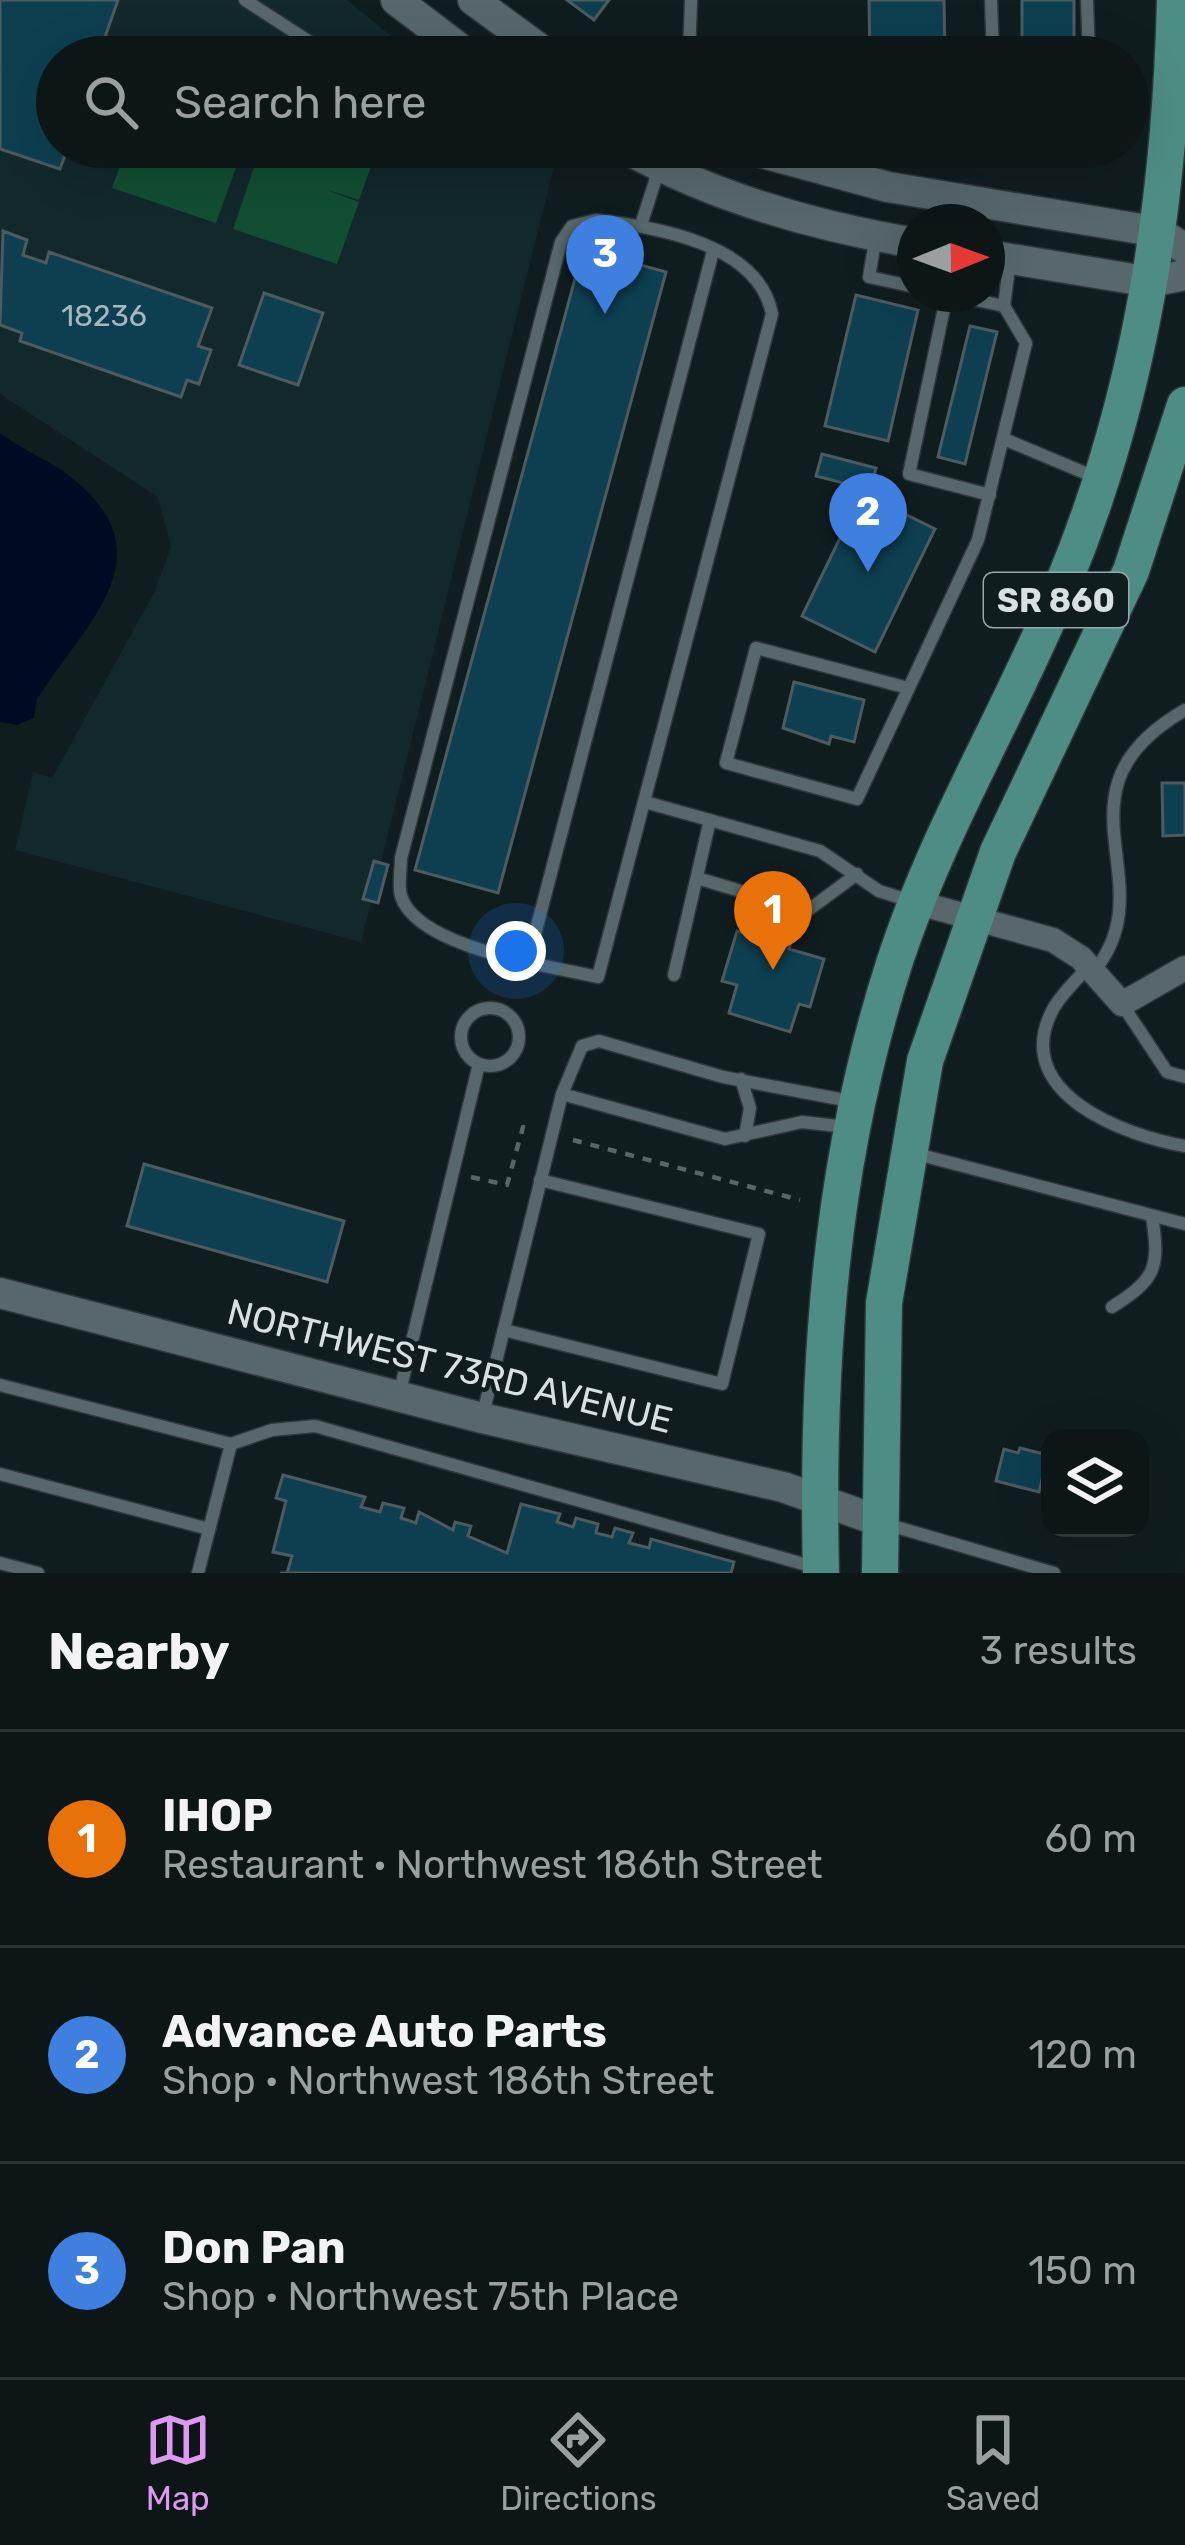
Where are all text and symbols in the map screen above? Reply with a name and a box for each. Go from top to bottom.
search box [36,36,1149,168]
icon: search [78,69,144,135]
text: Search here [174,76,426,129]
north arrow [897,204,1005,312]
pin: 3 [566,215,644,314]
house number: 18236 [61,298,147,334]
pin: 2 [829,473,907,572]
road number: SR 860 [984,573,1128,627]
pin: 1 [734,871,812,970]
your location [486,921,546,981]
street label: NORTHWEST 73RD AVENUE [223,1290,677,1442]
map controls [1041,1429,1149,1537]
button: layers [1041,1429,1149,1537]
text: Nearby [48,1621,230,1682]
text: 3 results [980,1628,1137,1674]
text: IHOP [162,1789,273,1842]
text: 1 [77,1816,97,1862]
text: 60 m [1044,1816,1137,1862]
text: Restaurant · Northwest 186th Street [162,1842,822,1888]
text: Advance Auto Parts [162,2005,607,2058]
text: 2 [74,2032,100,2078]
text: 120 m [1028,2032,1137,2078]
text: Shop · Northwest 186th Street [162,2058,714,2104]
text: Don Pan [162,2221,346,2274]
text: 3 [74,2248,100,2294]
text: 150 m [1028,2248,1137,2294]
text: Shop · Northwest 75th Place [162,2274,679,2320]
tab: Map [145,2407,211,2518]
tab: Directions [500,2407,657,2518]
tab: Saved [946,2407,1040,2518]

